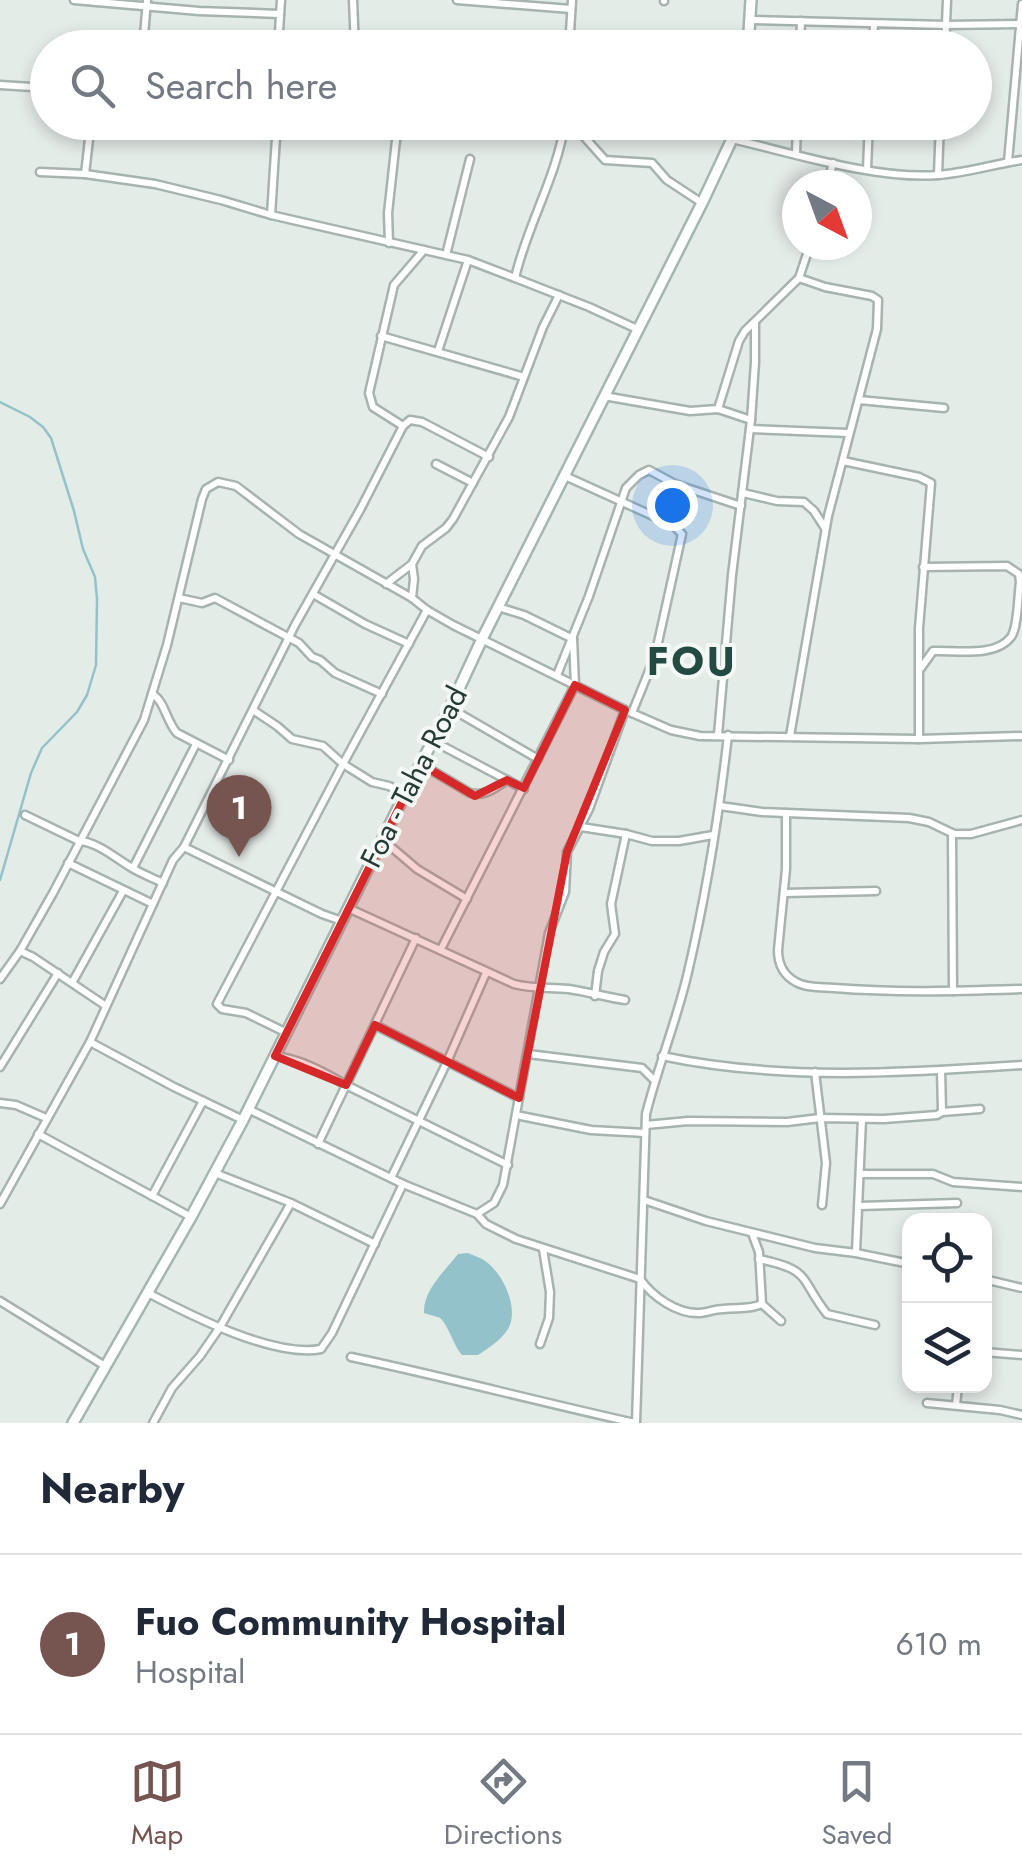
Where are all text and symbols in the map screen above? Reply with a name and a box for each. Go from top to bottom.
search box [30,30,992,140]
icon: search [65,58,120,113]
text: Search here [145,58,337,113]
north arrow [782,170,872,260]
your location [647,480,698,531]
district label: FOU [647,632,737,690]
street label: Foa - Taha Road [349,679,478,875]
pin: 1 [206,774,272,857]
map controls [902,1213,992,1393]
button: locate [902,1213,992,1303]
button: layers [902,1303,992,1393]
text: Nearby [40,1458,184,1519]
text: Fuo Community Hospital [135,1594,566,1649]
text: 1 [64,1621,81,1667]
text: 610 m [895,1621,982,1667]
text: Hospital [135,1649,245,1695]
tab: Map [130,1754,185,1855]
tab: Directions [444,1754,562,1855]
tab: Saved [821,1754,892,1855]

